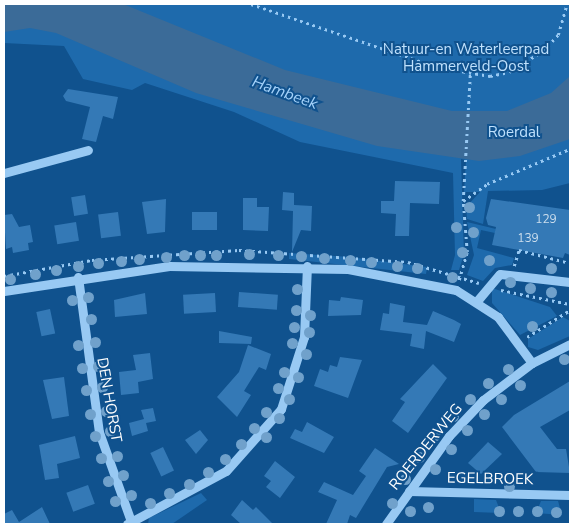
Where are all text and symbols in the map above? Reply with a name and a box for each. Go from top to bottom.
park label: Natuur-en Waterleerpad Hammerveld-Oost [383,40,549,75]
water label: Hambeek [249,72,321,114]
park label: Roerdal [488,124,540,142]
house number: 129 [535,213,557,227]
house number: 139 [517,232,539,246]
street label: DEN HORST [93,356,125,444]
street label: ROERDERWEG [386,400,466,494]
street label: EGELBROEK [447,469,533,489]

